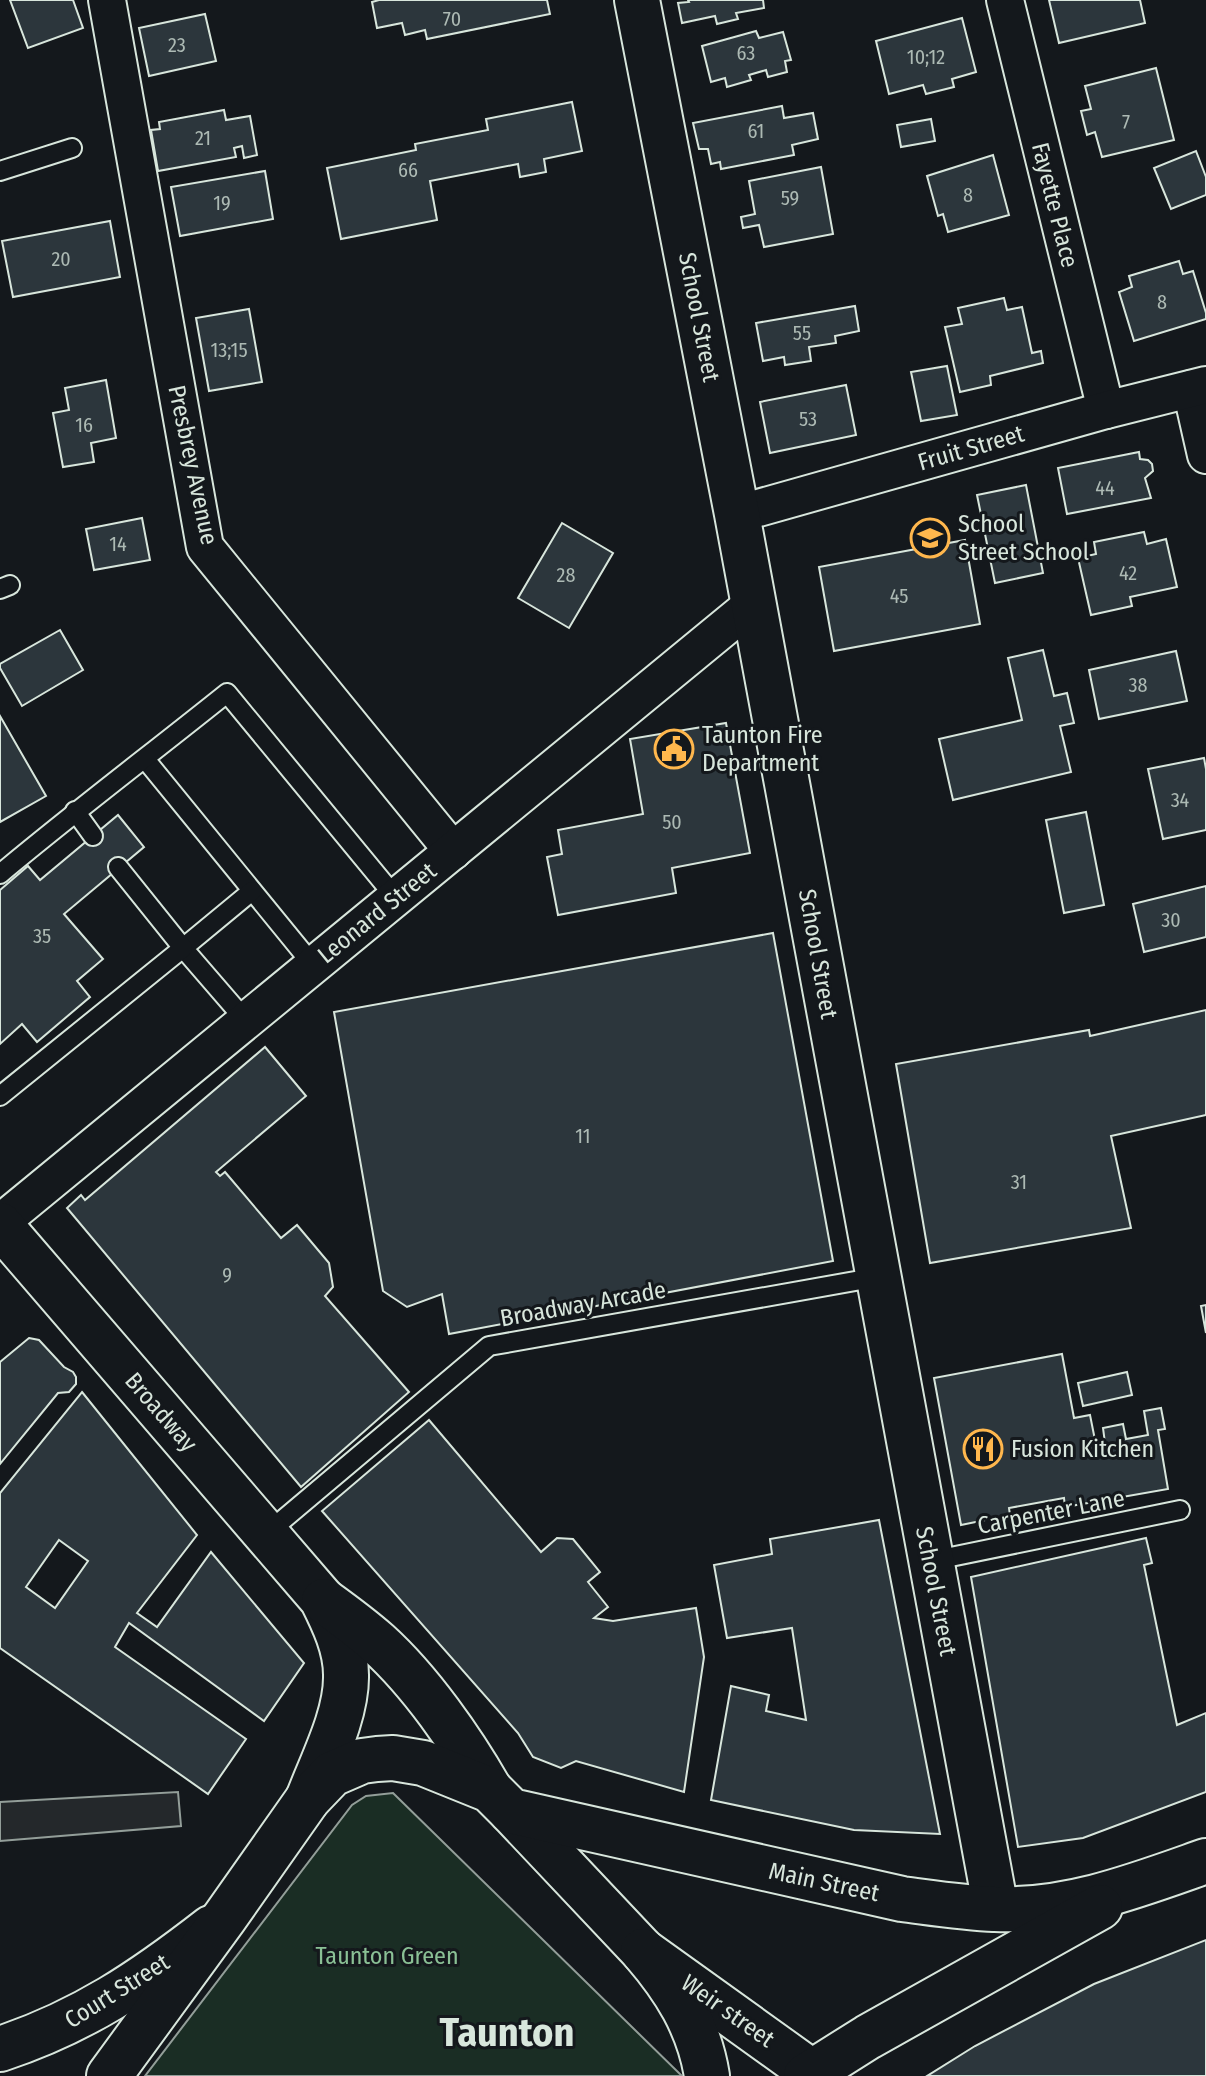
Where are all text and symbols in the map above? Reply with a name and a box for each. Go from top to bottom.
house number: 70 [443,7,461,31]
house number: 23 [168,33,186,57]
house number: 63 [737,41,755,65]
house number: 10;12 [907,45,945,69]
house number: 7 [1122,110,1130,134]
house number: 61 [748,119,764,143]
house number: 21 [195,126,211,150]
street label: Fayette Place [1026,140,1084,270]
house number: 66 [398,158,418,182]
house number: 8 [963,183,973,207]
house number: 59 [781,186,799,210]
house number: 19 [213,191,231,215]
house number: 20 [51,247,71,271]
street label: School Street [673,250,725,384]
house number: 8 [1157,290,1167,314]
house number: 55 [793,321,811,345]
house number: 13;15 [210,338,248,362]
street label: Presbrey Avenue [162,383,224,547]
house number: 53 [799,407,817,431]
house number: 16 [75,413,93,437]
street label: Fruit Street [915,419,1027,477]
house number: 44 [1095,476,1115,500]
place label: School Street School [958,510,1089,566]
school or university icon: School Street School [909,517,951,559]
house number: 14 [109,532,127,556]
house number: 42 [1119,561,1137,585]
house number: 28 [557,563,575,587]
house number: 45 [890,584,908,608]
house number: 38 [1128,673,1148,697]
place label: Taunton Fire Department [702,721,823,777]
public building icon: Taunton Fire Department [653,728,695,770]
house number: 34 [1171,788,1190,812]
house number: 50 [662,810,682,834]
street label: Leonard Street [312,857,442,969]
street label: School Street [793,887,843,1021]
house number: 30 [1161,908,1181,932]
house number: 35 [33,924,51,948]
house number: 11 [575,1124,591,1148]
house number: 31 [1011,1170,1027,1194]
house number: 9 [222,1263,232,1287]
street label: Broadway Arcade [498,1276,668,1332]
street label: Broadway [119,1367,203,1457]
restaurant icon: Fusion Kitchen [962,1428,1004,1470]
place label: Fusion Kitchen [1011,1435,1154,1463]
street label: Carpenter Lane [975,1484,1127,1540]
street label: School Street [910,1524,962,1658]
street label: Main Street [766,1857,882,1907]
park label: Taunton Green [315,1942,459,1970]
street label: Court Street [60,1948,174,2034]
street label: Weir street [676,1969,780,2053]
district label: Taunton [440,2009,574,2057]

